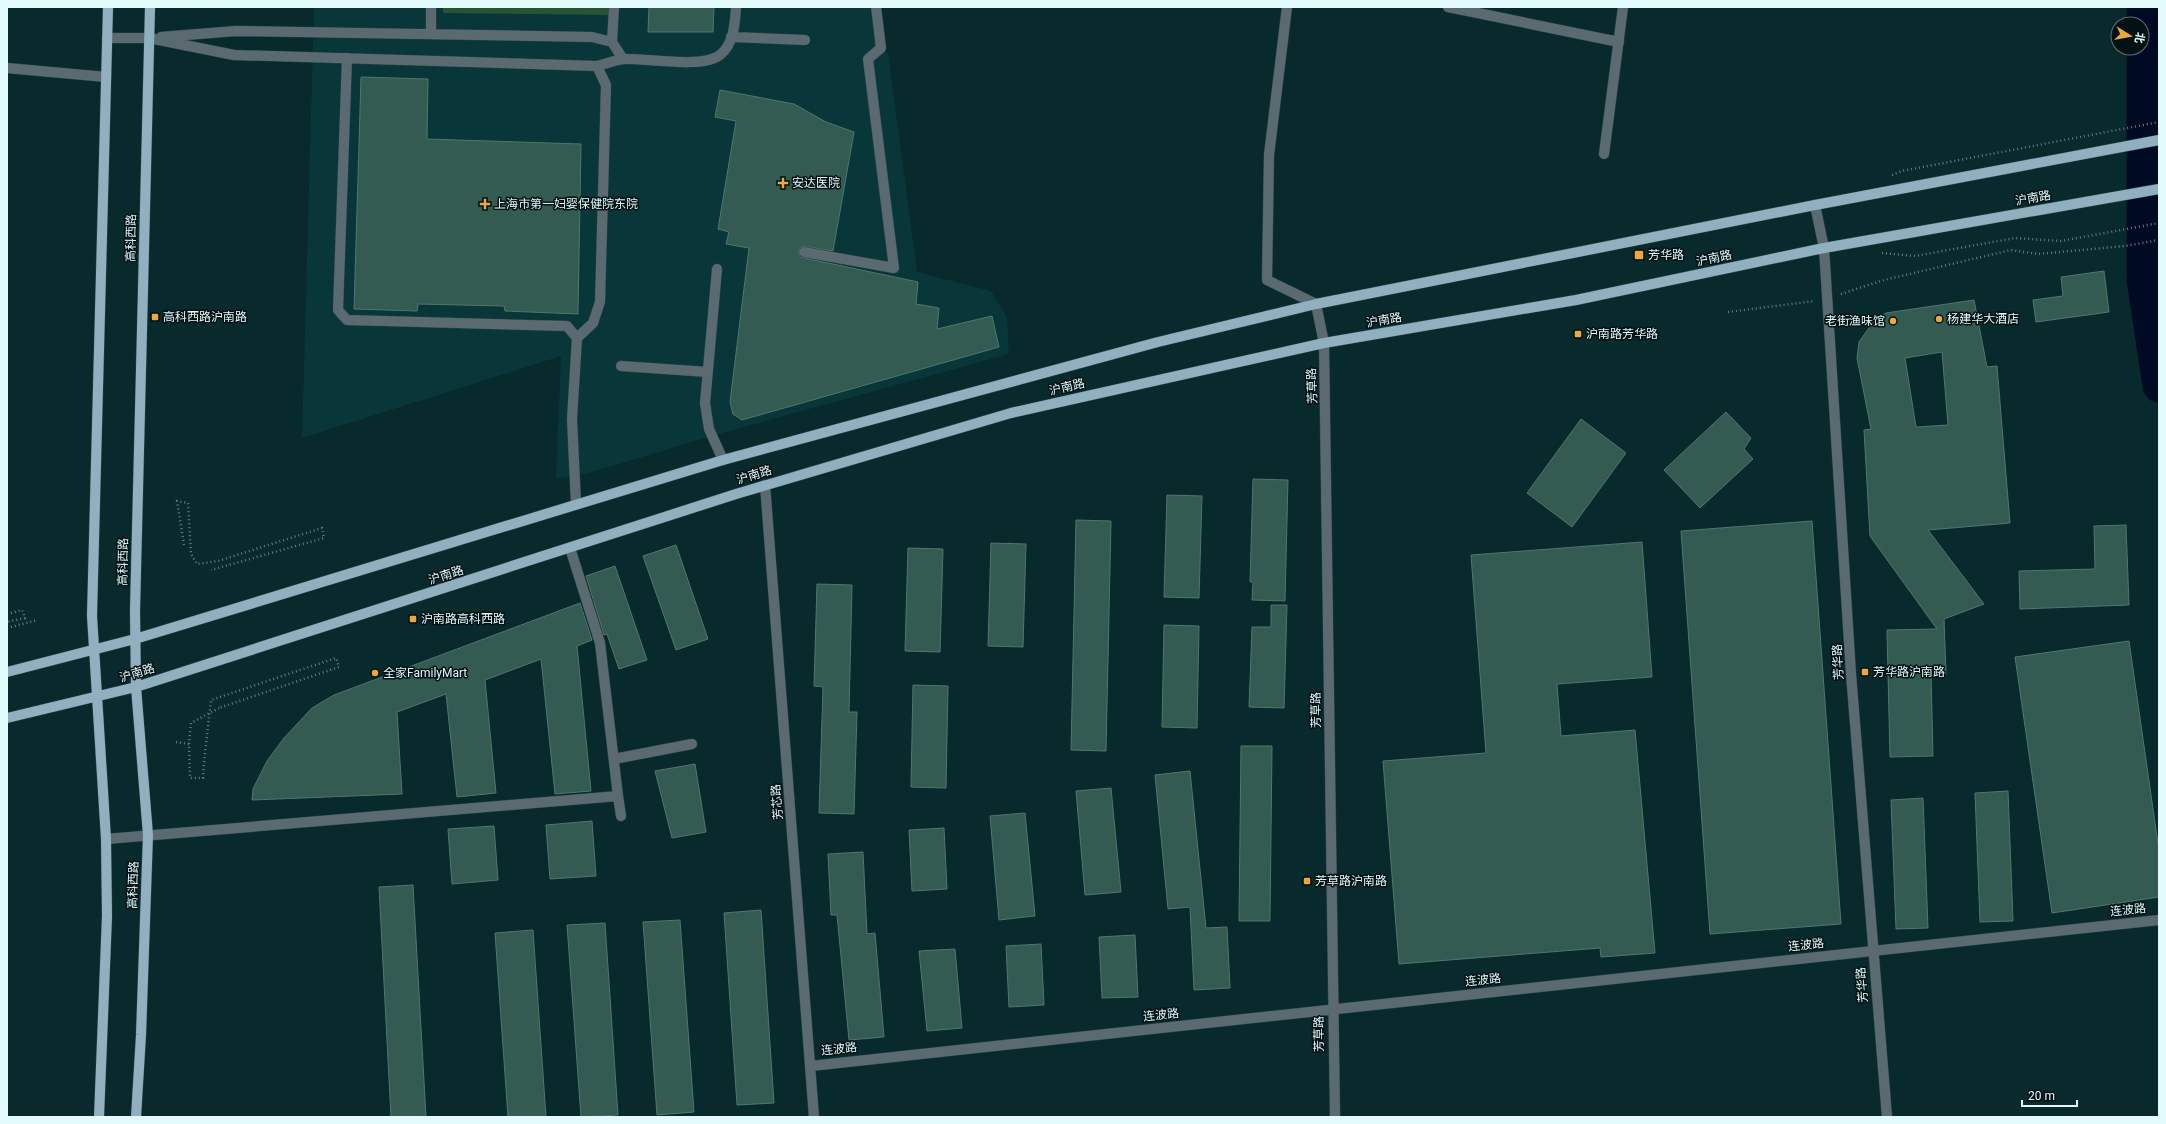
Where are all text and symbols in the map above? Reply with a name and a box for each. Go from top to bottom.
north arrow [2110,16,2150,56]
text: 北 [2132,31,2147,44]
place label: 安达医院 [792,176,840,190]
marker: 安达医院 [777,177,789,189]
street label: 沪南路 [2014,188,2052,208]
place label: 上海市第一妇婴保健院东院 [494,197,638,211]
marker: 上海市第一妇婴保健院东院 [479,198,491,210]
street label: 高科西路 [124,214,138,262]
street label: 沪南路 [1695,247,1733,269]
place label: 芳华路 [1648,248,1684,262]
marker: 芳华路 [1633,249,1645,261]
place label: 高科西路沪南路 [163,310,247,324]
street label: 沪南路 [1365,310,1403,330]
marker: 高科西路沪南路 [150,312,160,322]
place label: 杨建华大酒店 [1947,312,2019,326]
place label: 老街渔味馆 [1825,314,1885,328]
marker: 杨建华大酒店 [1934,314,1944,324]
marker: 老街渔味馆 [1888,316,1898,326]
place label: 沪南路芳华路 [1586,327,1658,341]
marker: 沪南路芳华路 [1573,329,1583,339]
street label: 芳草路 [1304,368,1320,404]
street label: 沪南路 [1048,376,1086,398]
street label: 沪南路 [735,463,773,487]
street label: 高科西路 [116,538,130,586]
street label: 沪南路 [427,563,465,587]
place label: 沪南路高科西路 [421,612,505,626]
marker: 沪南路高科西路 [408,614,418,624]
street label: 芳华路 [1830,644,1846,680]
street label: 沪南路 [118,661,156,685]
place label: 芳华路沪南路 [1873,665,1945,679]
place label: 全家FamilyMart [383,666,467,680]
marker: 芳华路沪南路 [1860,667,1870,677]
marker: 全家FamilyMart [370,668,380,678]
street label: 芳草路 [1309,692,1323,728]
street label: 芳芯路 [768,783,786,821]
street label: 高科西路 [125,861,141,909]
place label: 芳草路沪南路 [1315,874,1387,888]
marker: 芳草路沪南路 [1302,876,1312,886]
street label: 连波路 [2109,901,2147,919]
street label: 连波路 [1787,936,1825,954]
street label: 芳华路 [1853,966,1871,1004]
street label: 连波路 [1464,971,1502,989]
street label: 连波路 [1142,1006,1180,1024]
street label: 芳草路 [1312,1016,1326,1052]
street label: 连波路 [820,1040,858,1058]
scale bar [2022,1082,2077,1108]
text: 20 m [2028,1089,2055,1103]

